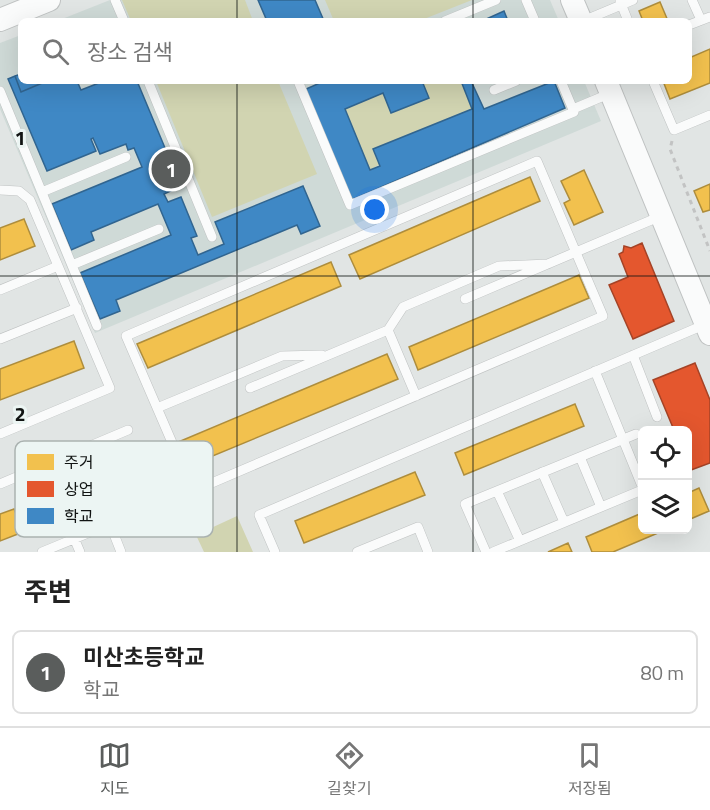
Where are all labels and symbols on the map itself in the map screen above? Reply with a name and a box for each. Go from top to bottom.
text: 1 [14,122,26,153]
pin: 1 [152,146,190,192]
your location [360,195,389,224]
text: 2 [14,398,26,429]
legend [15,441,213,537]
text: 주거 [64,450,93,474]
text: 상업 [64,477,93,501]
text: 학교 [64,504,93,528]

